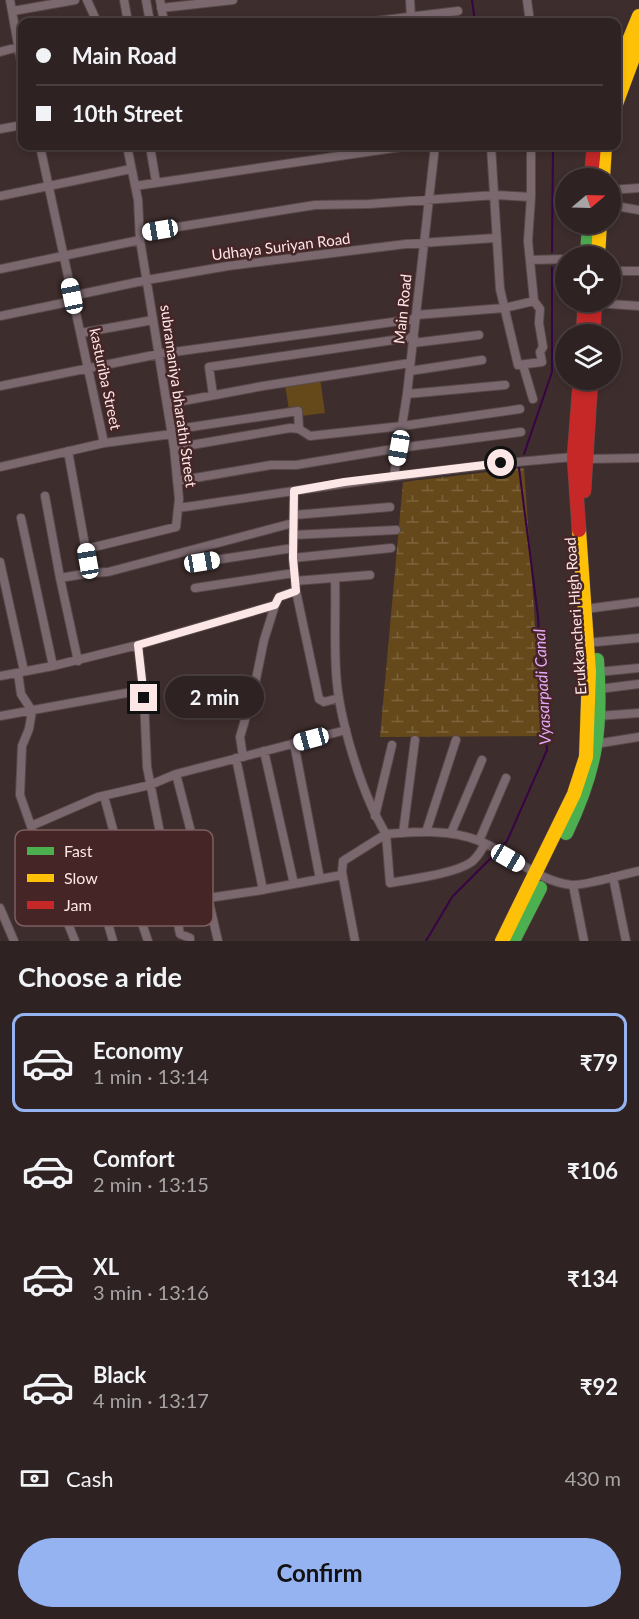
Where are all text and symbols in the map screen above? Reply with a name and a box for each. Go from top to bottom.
text: Main Road [72,42,177,69]
text: 10th Street [72,100,183,127]
north arrow [555,168,621,234]
map controls [555,168,621,390]
car [141,218,179,242]
street label: Udhaya Suriyan Road [210,229,351,263]
button: locate [555,246,621,312]
street label: Main Road [389,273,415,345]
car [59,277,85,315]
street label: subramaniya bharathi Street [157,303,201,489]
button: layers [555,324,621,390]
street label: kasturiba Street [86,326,126,432]
car [387,429,411,467]
route start [487,449,514,476]
street label: Erukkancheri High Road [561,537,589,695]
car [76,542,100,580]
car [183,550,221,574]
water label: Vyasarpadi Canal [529,628,554,746]
callout: 2 min [165,677,264,719]
route end [130,684,157,711]
text: 2 min [190,685,239,709]
car [291,726,331,752]
legend [15,830,213,926]
text: Fast [64,841,93,860]
car [488,841,528,875]
text: Slow [64,868,98,887]
text: Jam [64,895,92,914]
text: Choose a ride [18,960,182,993]
icon: car [21,1036,75,1090]
text: Economy [93,1037,183,1064]
text: ₹79 [580,1049,618,1076]
text: 1 min · 13:14 [93,1064,209,1088]
icon: car [21,1144,75,1198]
text: Comfort [93,1145,175,1172]
text: ₹106 [567,1157,618,1184]
text: 2 min · 13:15 [93,1172,209,1196]
icon: car [21,1252,75,1306]
text: XL [93,1253,119,1280]
text: ₹134 [567,1265,618,1292]
text: 3 min · 13:16 [93,1280,209,1304]
icon: car [21,1360,75,1414]
text: Black [93,1361,146,1388]
text: ₹92 [580,1373,618,1400]
text: 4 min · 13:17 [93,1388,209,1412]
icon: cash [18,1462,51,1495]
text: Cash [66,1465,113,1492]
text: 430 m [565,1466,621,1490]
button: Confirm [18,1538,621,1607]

